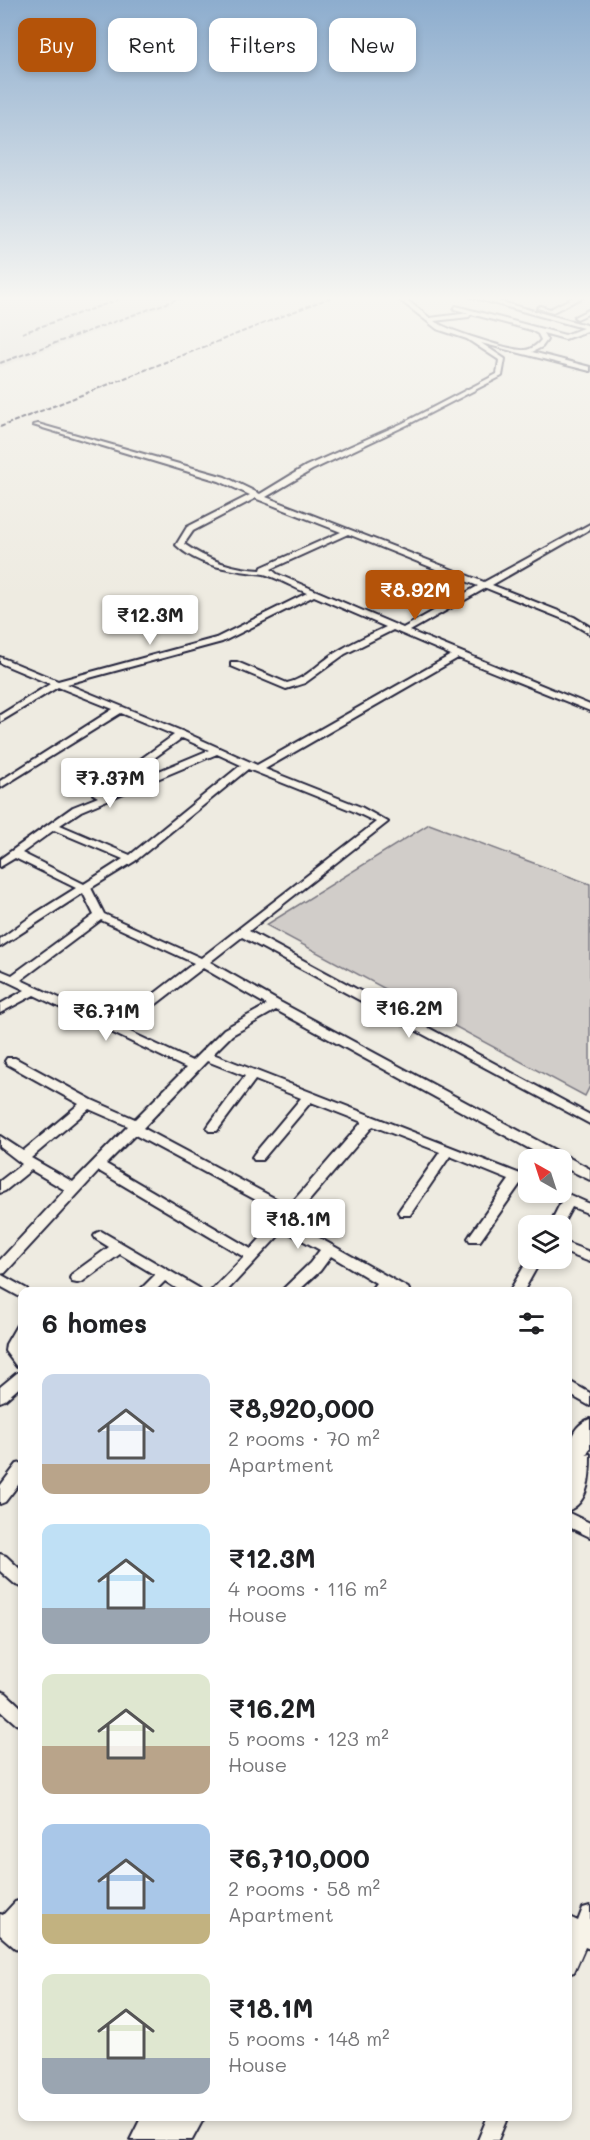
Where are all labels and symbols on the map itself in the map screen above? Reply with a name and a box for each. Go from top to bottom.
pin: ₹8.92M [366,570,464,621]
pin: ₹12.3M [101,595,199,646]
pin: ₹7.37M [61,758,159,809]
pin: ₹16.2M [360,988,458,1039]
pin: ₹6.71M [57,991,155,1042]
north arrow [518,1149,572,1203]
pin: ₹18.1M [249,1199,347,1250]

